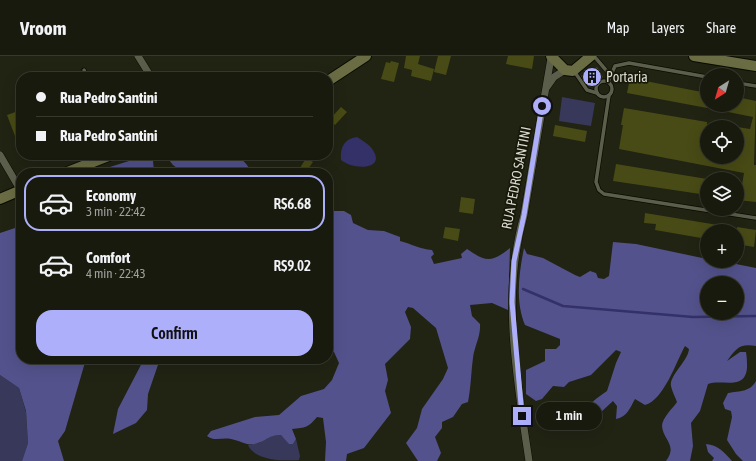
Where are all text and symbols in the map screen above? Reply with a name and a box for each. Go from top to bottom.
text: Vroom [20,17,66,39]
text: Map [607,20,629,36]
text: Layers [651,20,684,36]
text: Share [706,20,736,36]
building icon: Portaria [581,66,603,88]
north arrow [700,68,744,112]
map controls [700,68,744,320]
place label: Portaria [606,69,648,85]
text: Rua Pedro Santini [60,89,157,106]
route start [533,97,551,115]
button: locate [700,120,744,164]
street label: RUA PEDRO SANTINI [498,125,534,231]
text: Rua Pedro Santini [60,127,157,144]
button: layers [700,172,744,216]
icon: car [38,185,74,221]
text: Economy [86,187,136,204]
text: R$6.68 [273,195,311,212]
text: 3 min · 22:42 [86,204,146,219]
button: + [700,224,744,268]
icon: car [38,247,74,283]
text: Comfort [86,249,130,266]
text: R$9.02 [273,257,311,274]
text: 4 min · 22:43 [86,266,146,281]
button: − [700,276,744,320]
button: Confirm [36,310,313,356]
callout: 1 min [536,402,602,430]
route end [513,407,531,425]
text: 1 min [556,408,582,423]

